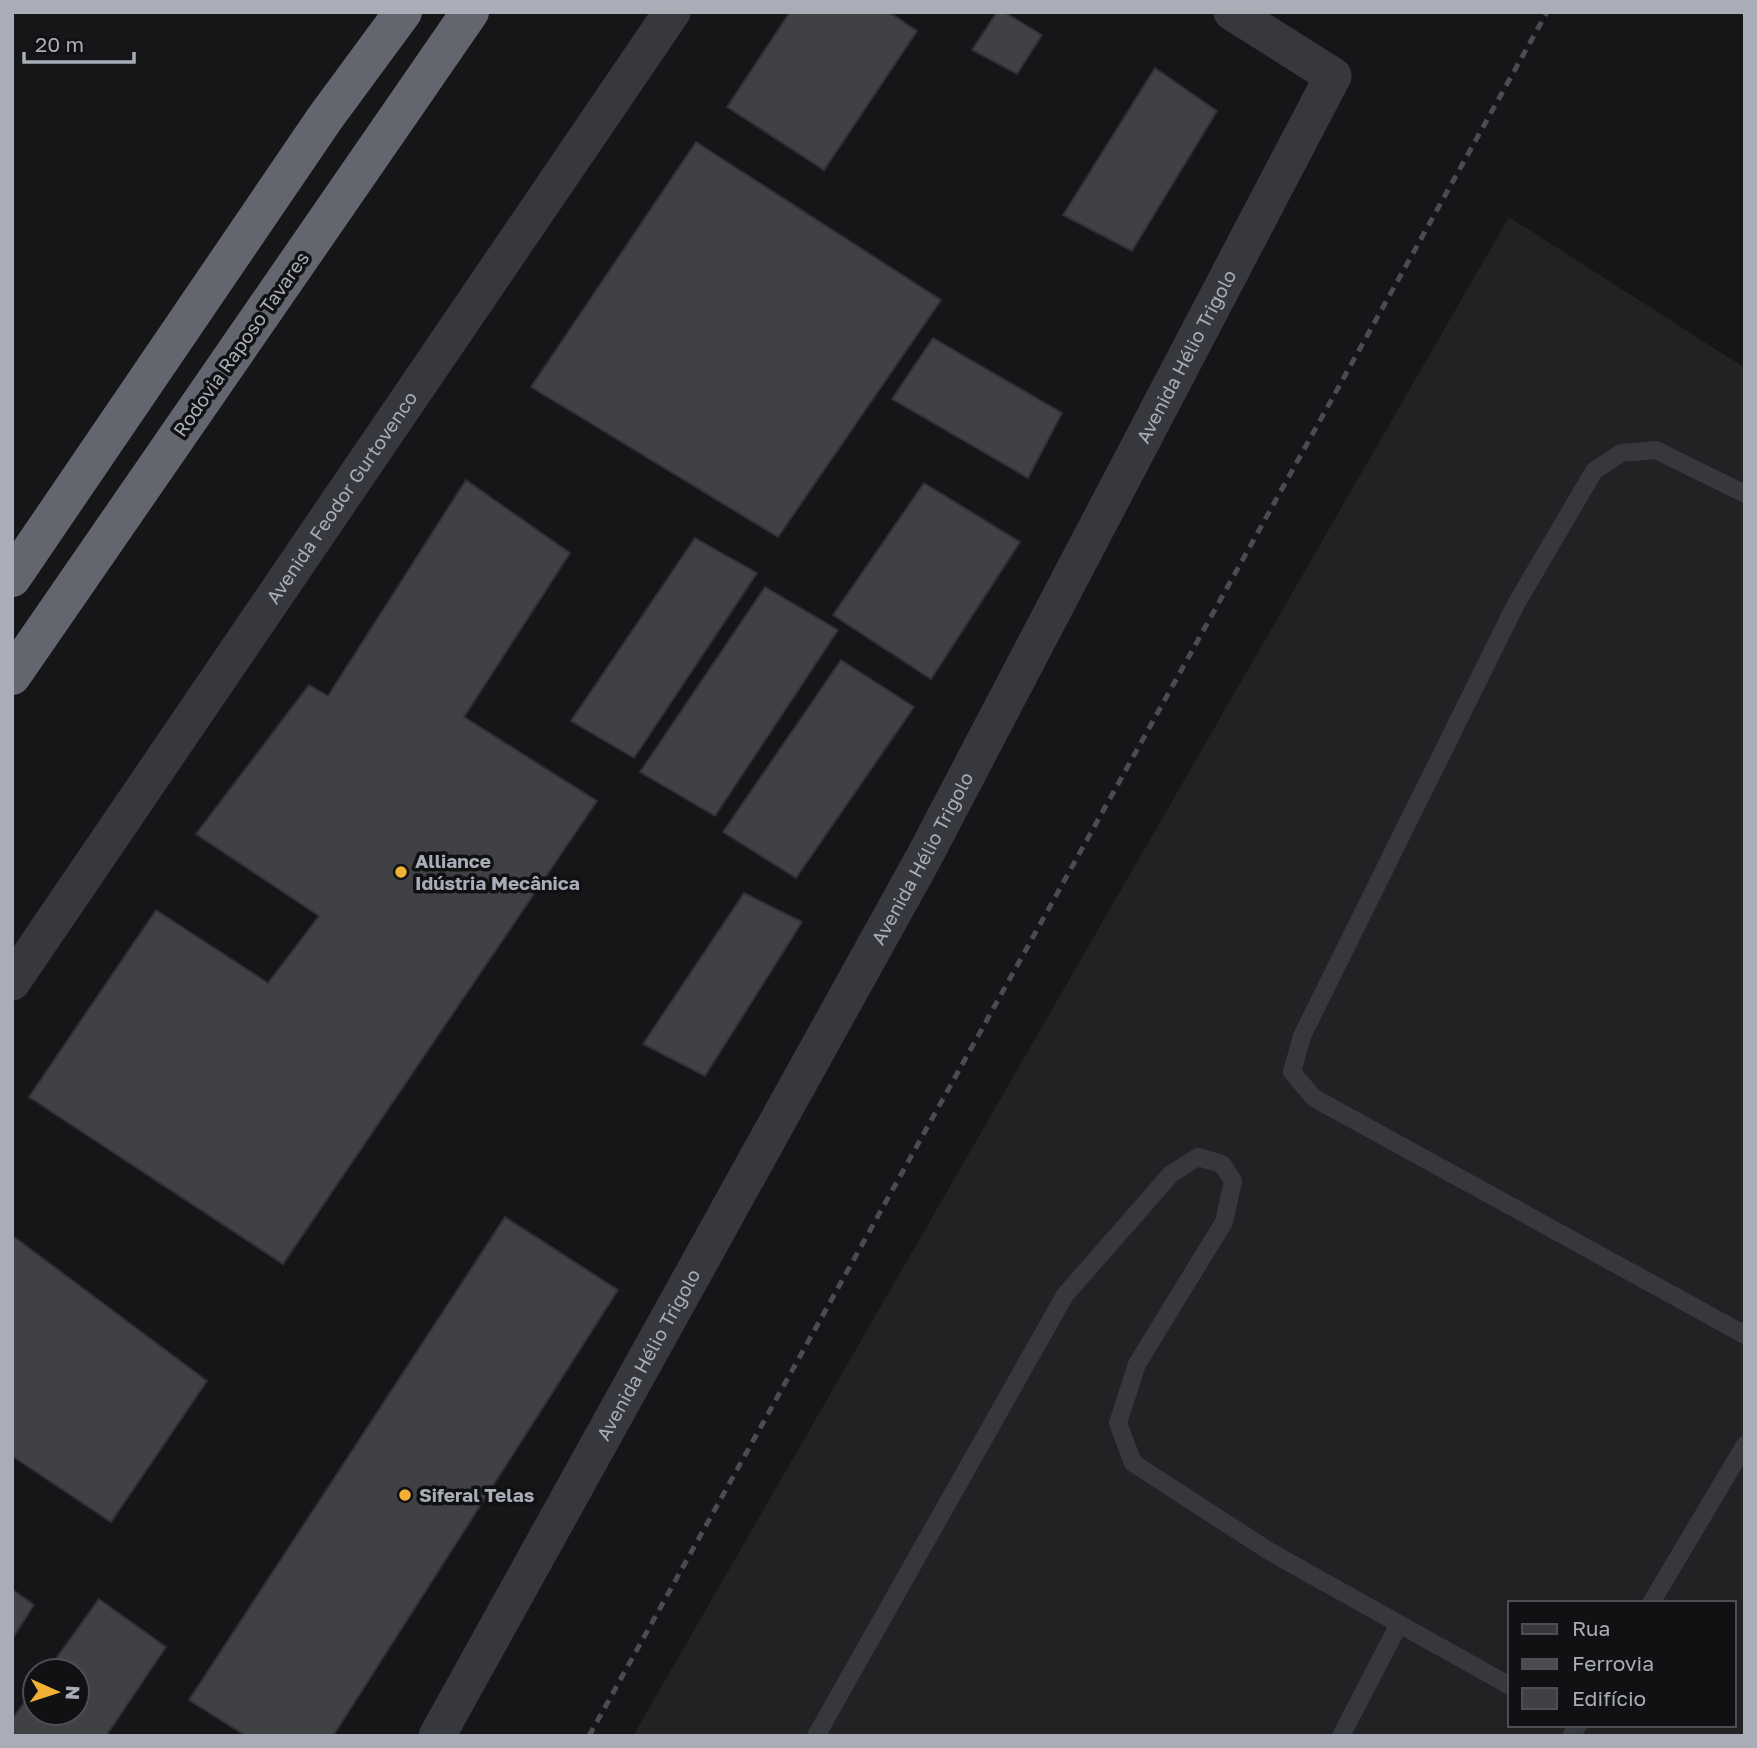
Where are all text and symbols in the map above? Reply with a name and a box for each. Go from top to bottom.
scale bar [24,21,135,65]
text: 20 m [35,31,84,57]
street label: Rodovia Raposo Tavares [168,247,313,441]
street label: Avenida Hélio Trigolo [1131,265,1241,447]
street label: Avenida Feodor Gurtovenco [261,387,422,608]
street label: Avenida Hélio Trigolo [866,768,978,948]
place label: Alliance Idústria Mecânica [415,849,580,894]
marker: Alliance Idústria Mecânica [393,864,409,880]
street label: Avenida Hélio Trigolo [591,1265,705,1444]
place label: Siferal Telas [419,1483,535,1506]
marker: Siferal Telas [397,1487,413,1503]
legend [1508,1601,1736,1727]
text: Rua [1572,1615,1610,1641]
text: Ferrovia [1572,1650,1654,1676]
north arrow [21,1657,91,1727]
text: N [62,1685,85,1701]
text: Edifício [1572,1685,1646,1711]

